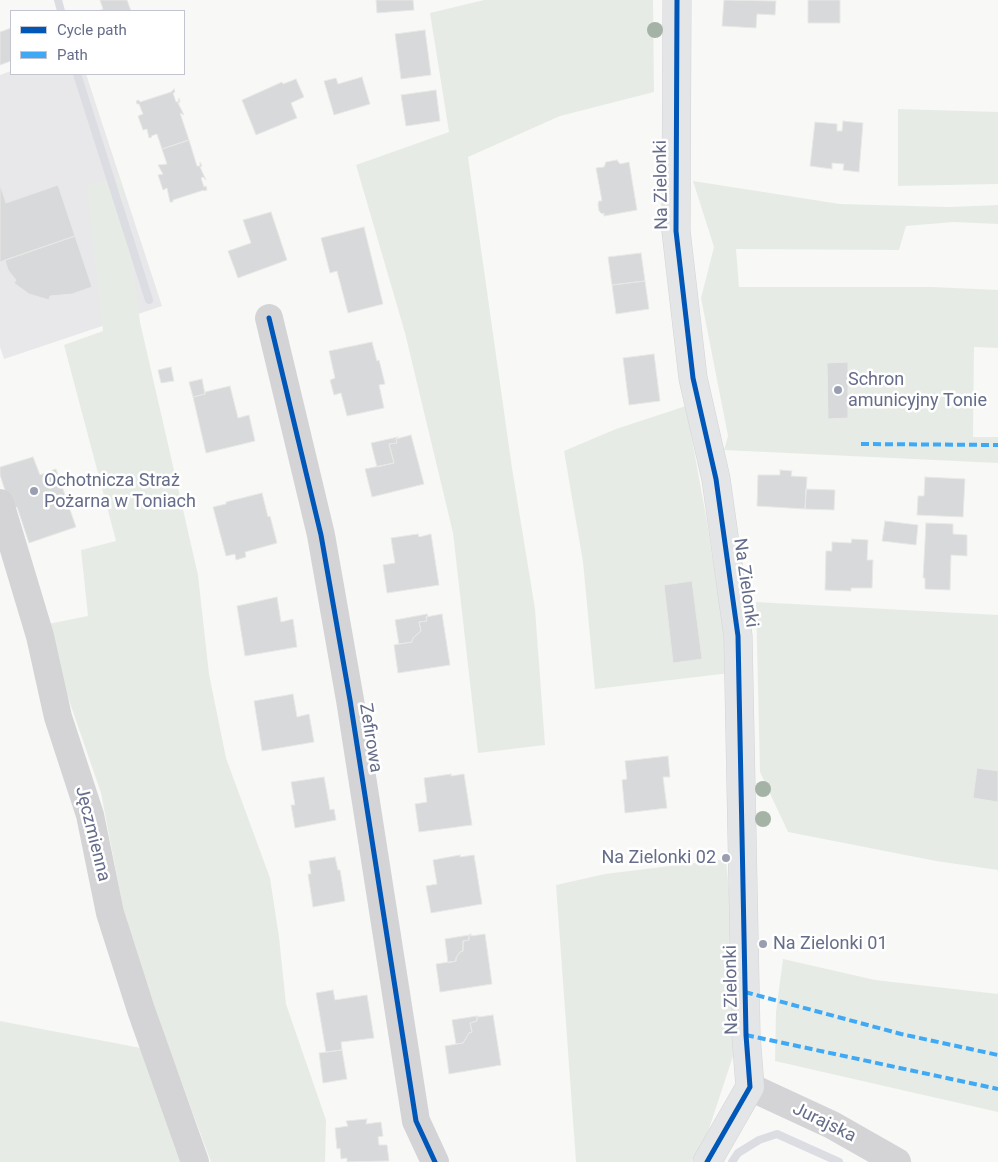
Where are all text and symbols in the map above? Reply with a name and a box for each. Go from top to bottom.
legend [10,10,185,75]
text: Cycle path [57,21,127,39]
text: Path [57,46,88,64]
street label: Na Zielonki [650,140,674,230]
place label: Schron amunicyjny Tonie [848,369,987,412]
marker: Schron amunicyjny Tonie [832,384,844,396]
place label: Ochotnicza Straż Pożarna w Toniach [44,470,196,512]
marker: Ochotnicza Straż Pożarna w Toniach [28,485,40,497]
street label: Na Zielonki [728,537,762,629]
street label: Zefirowa [354,702,386,774]
street label: Jęczmienna [70,784,114,884]
place label: Na Zielonki 02 [601,847,716,869]
marker: Na Zielonki 02 [720,852,732,864]
place label: Na Zielonki 01 [773,933,888,955]
marker: Na Zielonki 01 [757,938,769,950]
street label: Na Zielonki [720,945,744,1035]
street label: Jurajska [789,1098,859,1148]

